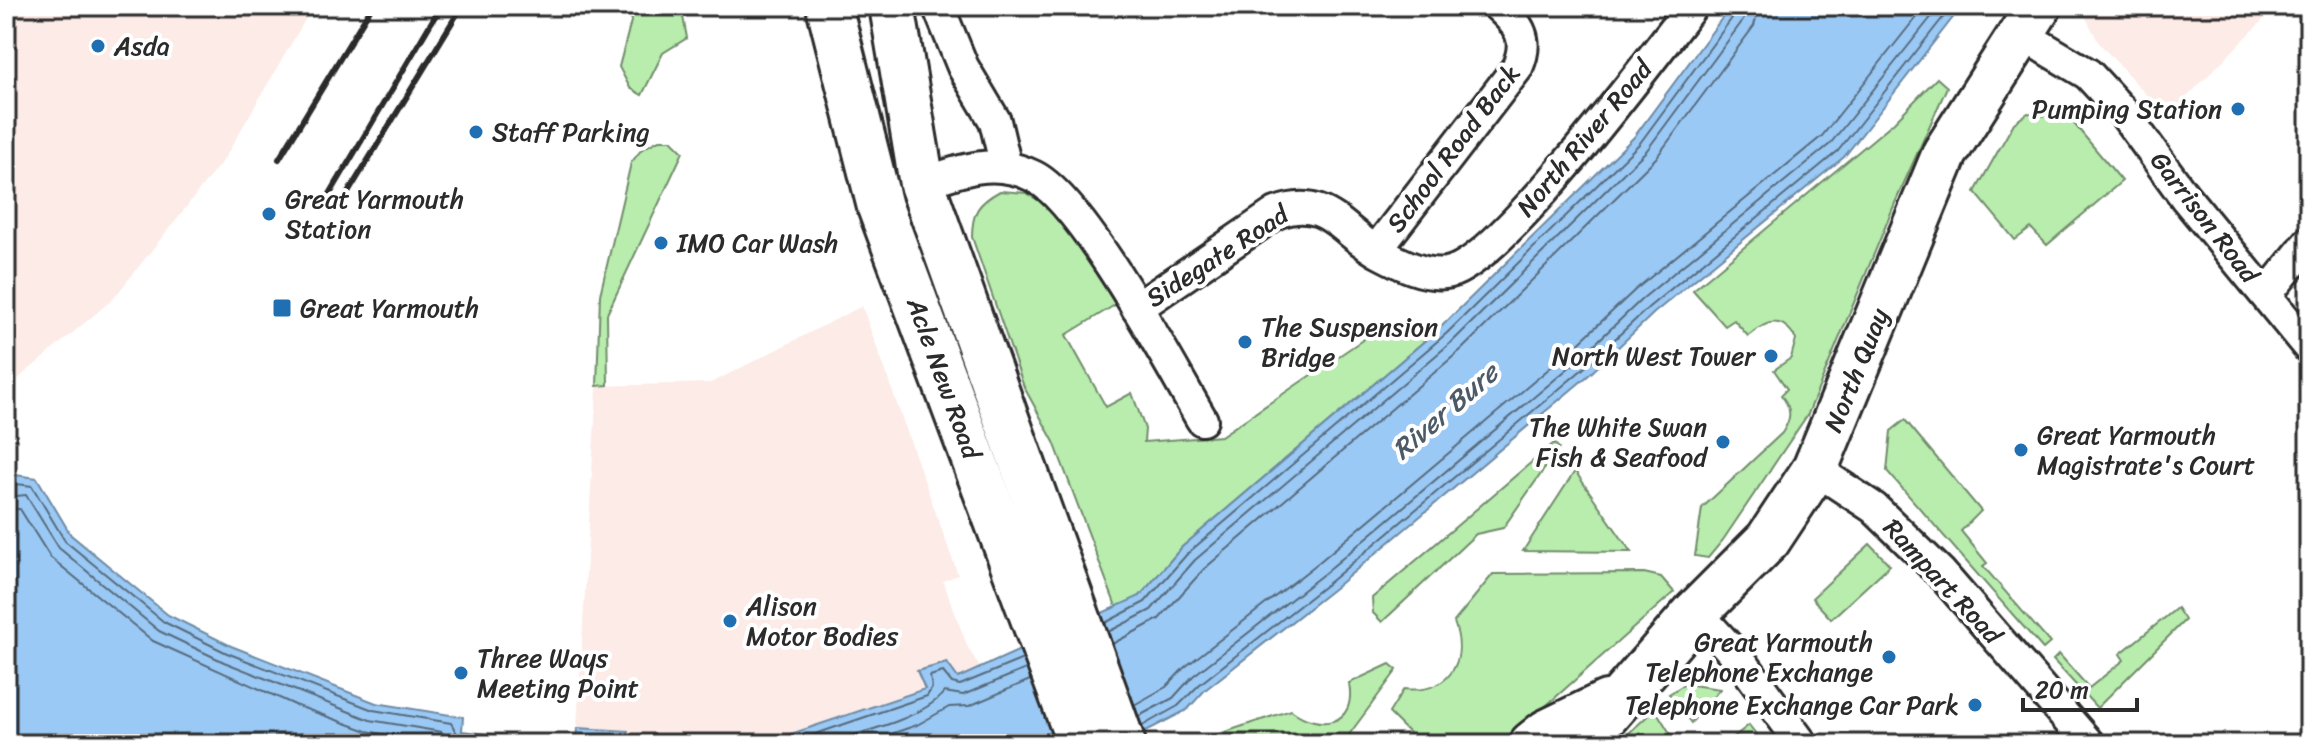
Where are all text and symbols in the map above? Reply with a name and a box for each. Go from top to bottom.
place label: Asda [113,23,170,69]
marker: Asda [89,37,107,55]
street label: North River Road [1504,47,1665,227]
street label: School Road Back [1374,53,1532,243]
place label: Pumping Station [2032,86,2222,132]
marker: Pumping Station [2229,100,2247,118]
place label: Staff Parking [492,109,650,155]
marker: Staff Parking [467,123,485,141]
street label: Garrison Road [2138,141,2273,295]
place label: Great Yarmouth Station [285,176,464,252]
street label: Sidegate Road [1136,191,1300,320]
marker: Great Yarmouth Station [260,205,278,223]
place label: IMO Car Wash [676,220,838,266]
marker: IMO Car Wash [652,234,670,252]
place label: Great Yarmouth [300,285,479,331]
street label: Acle New Road [893,290,995,467]
marker: Great Yarmouth [271,297,293,319]
street label: North Quay [1810,300,1902,439]
place label: The Suspension Bridge [1261,304,1438,380]
marker: The Suspension Bridge [1236,333,1254,351]
place label: North West Tower [1552,333,1756,379]
marker: North West Tower [1762,347,1780,365]
water label: River Bure [1380,348,1512,472]
place label: The White Swan Fish & Seafood [1529,404,1709,480]
place label: Great Yarmouth Magistrate's Court [2037,412,2255,488]
marker: The White Swan Fish & Seafood [1714,433,1732,451]
marker: Great Yarmouth Magistrate's Court [2012,441,2030,459]
street label: Rampart Road [1872,507,2016,657]
place label: Alison Motor Bodies [745,583,899,659]
marker: Alison Motor Bodies [721,612,739,630]
place label: Great Yarmouth Telephone Exchange [1645,619,1873,695]
place label: Three Ways Meeting Point [477,635,639,711]
marker: Great Yarmouth Telephone Exchange [1880,648,1898,666]
scale bar [2023,662,2137,712]
marker: Three Ways Meeting Point [452,664,470,682]
text: 20 m [2035,669,2089,711]
place label: Telephone Exchange Car Park [1625,682,1959,728]
marker: Telephone Exchange Car Park [1966,696,1984,714]

